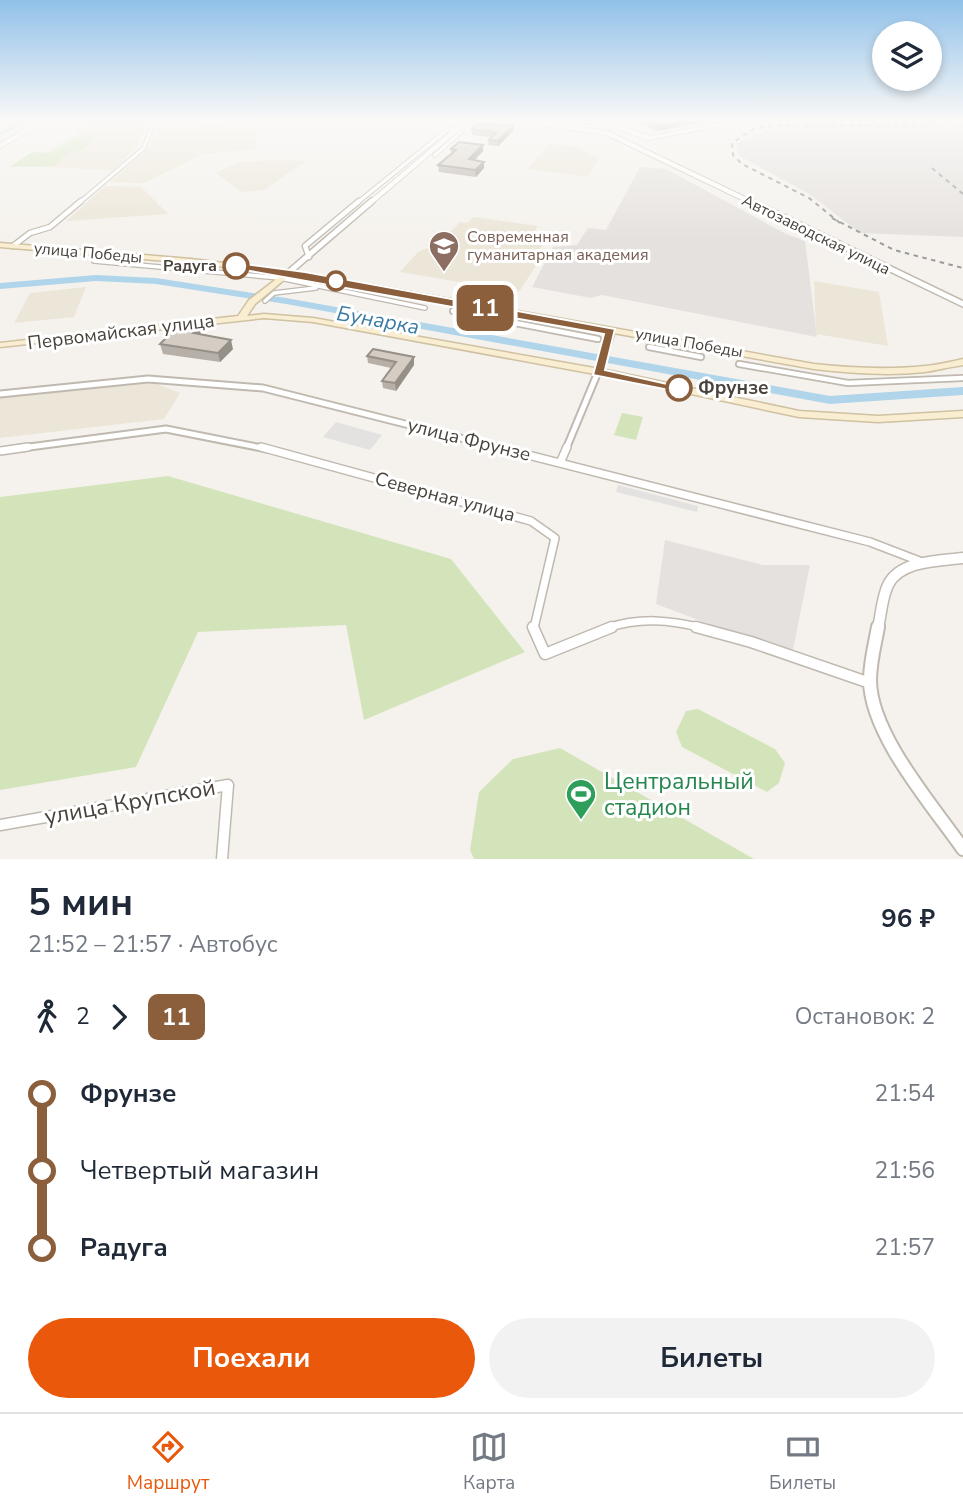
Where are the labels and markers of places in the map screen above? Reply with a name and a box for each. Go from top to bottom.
place label: Современная гуманитарная академия [467,226,649,266]
school or university icon: Современная гуманитарная академия [427,229,461,273]
marker: Радуга [223,253,249,279]
place label: Радуга [163,255,217,277]
unlabelled marker [326,271,346,291]
marker: Фрунзе [666,375,692,401]
place label: Фрунзе [698,375,769,401]
place label: Центральный стадион [604,766,754,823]
sports icon: Центральный стадион [564,777,598,821]

